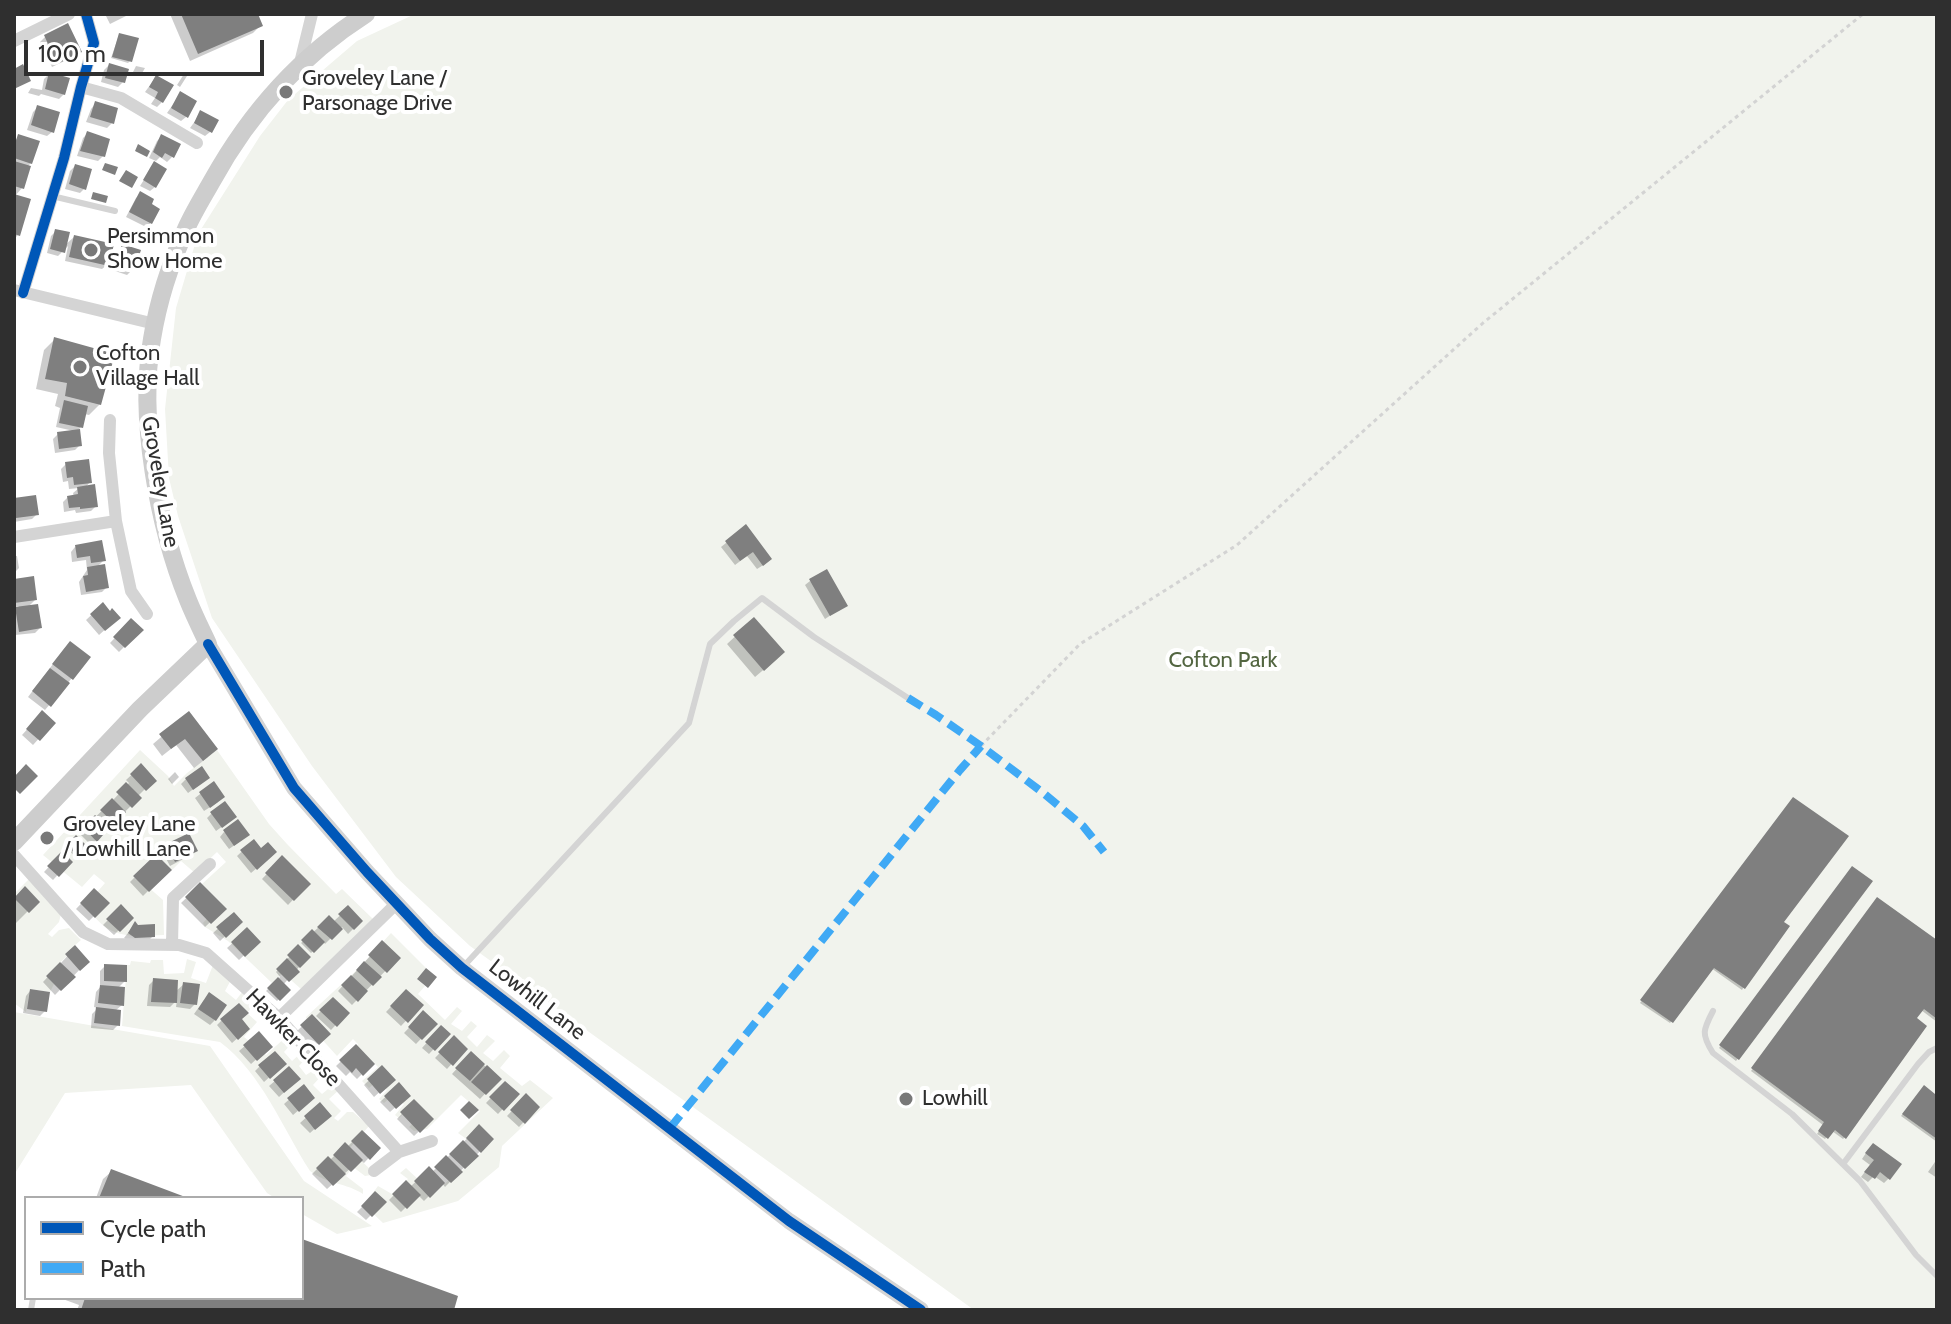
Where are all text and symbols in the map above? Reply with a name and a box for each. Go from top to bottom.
scale bar [28,24,268,74]
text: 100 m [38,39,106,68]
place label: Groveley Lane / Parsonage Drive [302,66,452,118]
marker: Groveley Lane / Parsonage Drive [277,83,295,101]
place label: Persimmon Show Home [107,224,222,276]
marker: Persimmon Show Home [82,241,100,259]
place label: Cofton Village Hall [96,341,199,392]
marker: Cofton Village Hall [71,358,89,376]
street label: Groveley Lane [135,414,185,550]
park label: Cofton Park [1169,648,1277,674]
place label: Groveley Lane / Lowhill Lane [63,812,196,864]
marker: Groveley Lane / Lowhill Lane [38,829,56,847]
street label: Lowhill Lane [483,954,591,1046]
street label: Hawker Close [240,984,346,1092]
place label: Lowhill [922,1086,988,1112]
marker: Lowhill [897,1090,915,1108]
legend [24,1196,304,1300]
text: Cycle path [100,1214,206,1243]
text: Path [100,1254,146,1283]

